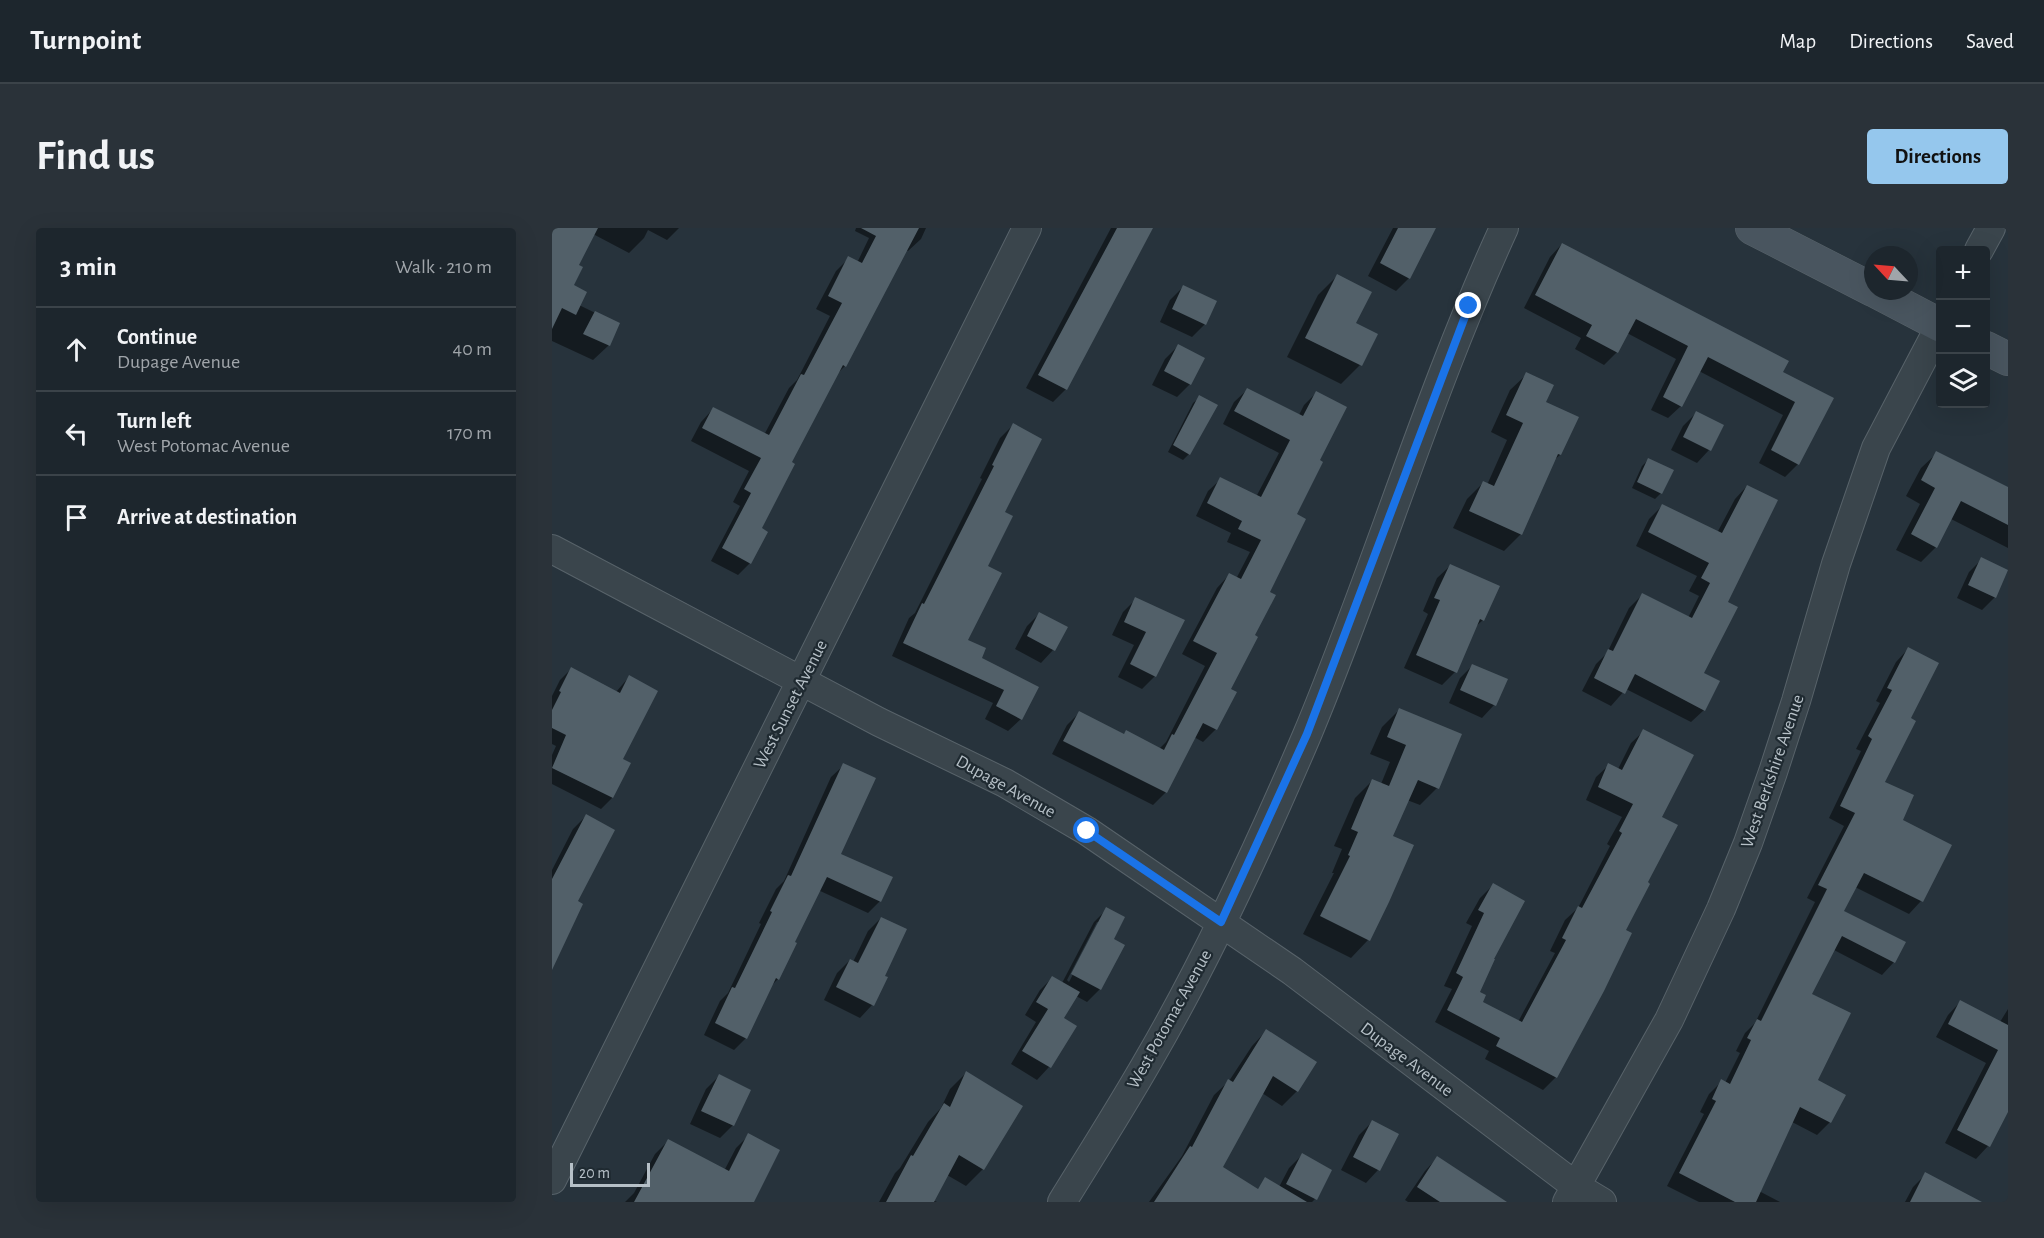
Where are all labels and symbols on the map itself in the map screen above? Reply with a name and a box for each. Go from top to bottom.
north arrow [1864,246,1918,300]
route end [1455,292,1481,318]
street label: West Sunset Avenue [751,637,831,772]
street label: West Berkshire Avenue [1738,692,1808,850]
street label: Dupage Avenue [953,752,1058,822]
route start [1073,817,1099,843]
street label: West Potomac Avenue [1124,947,1215,1092]
street label: Dupage Avenue [1357,1019,1456,1100]
scale bar [570,1160,650,1188]

